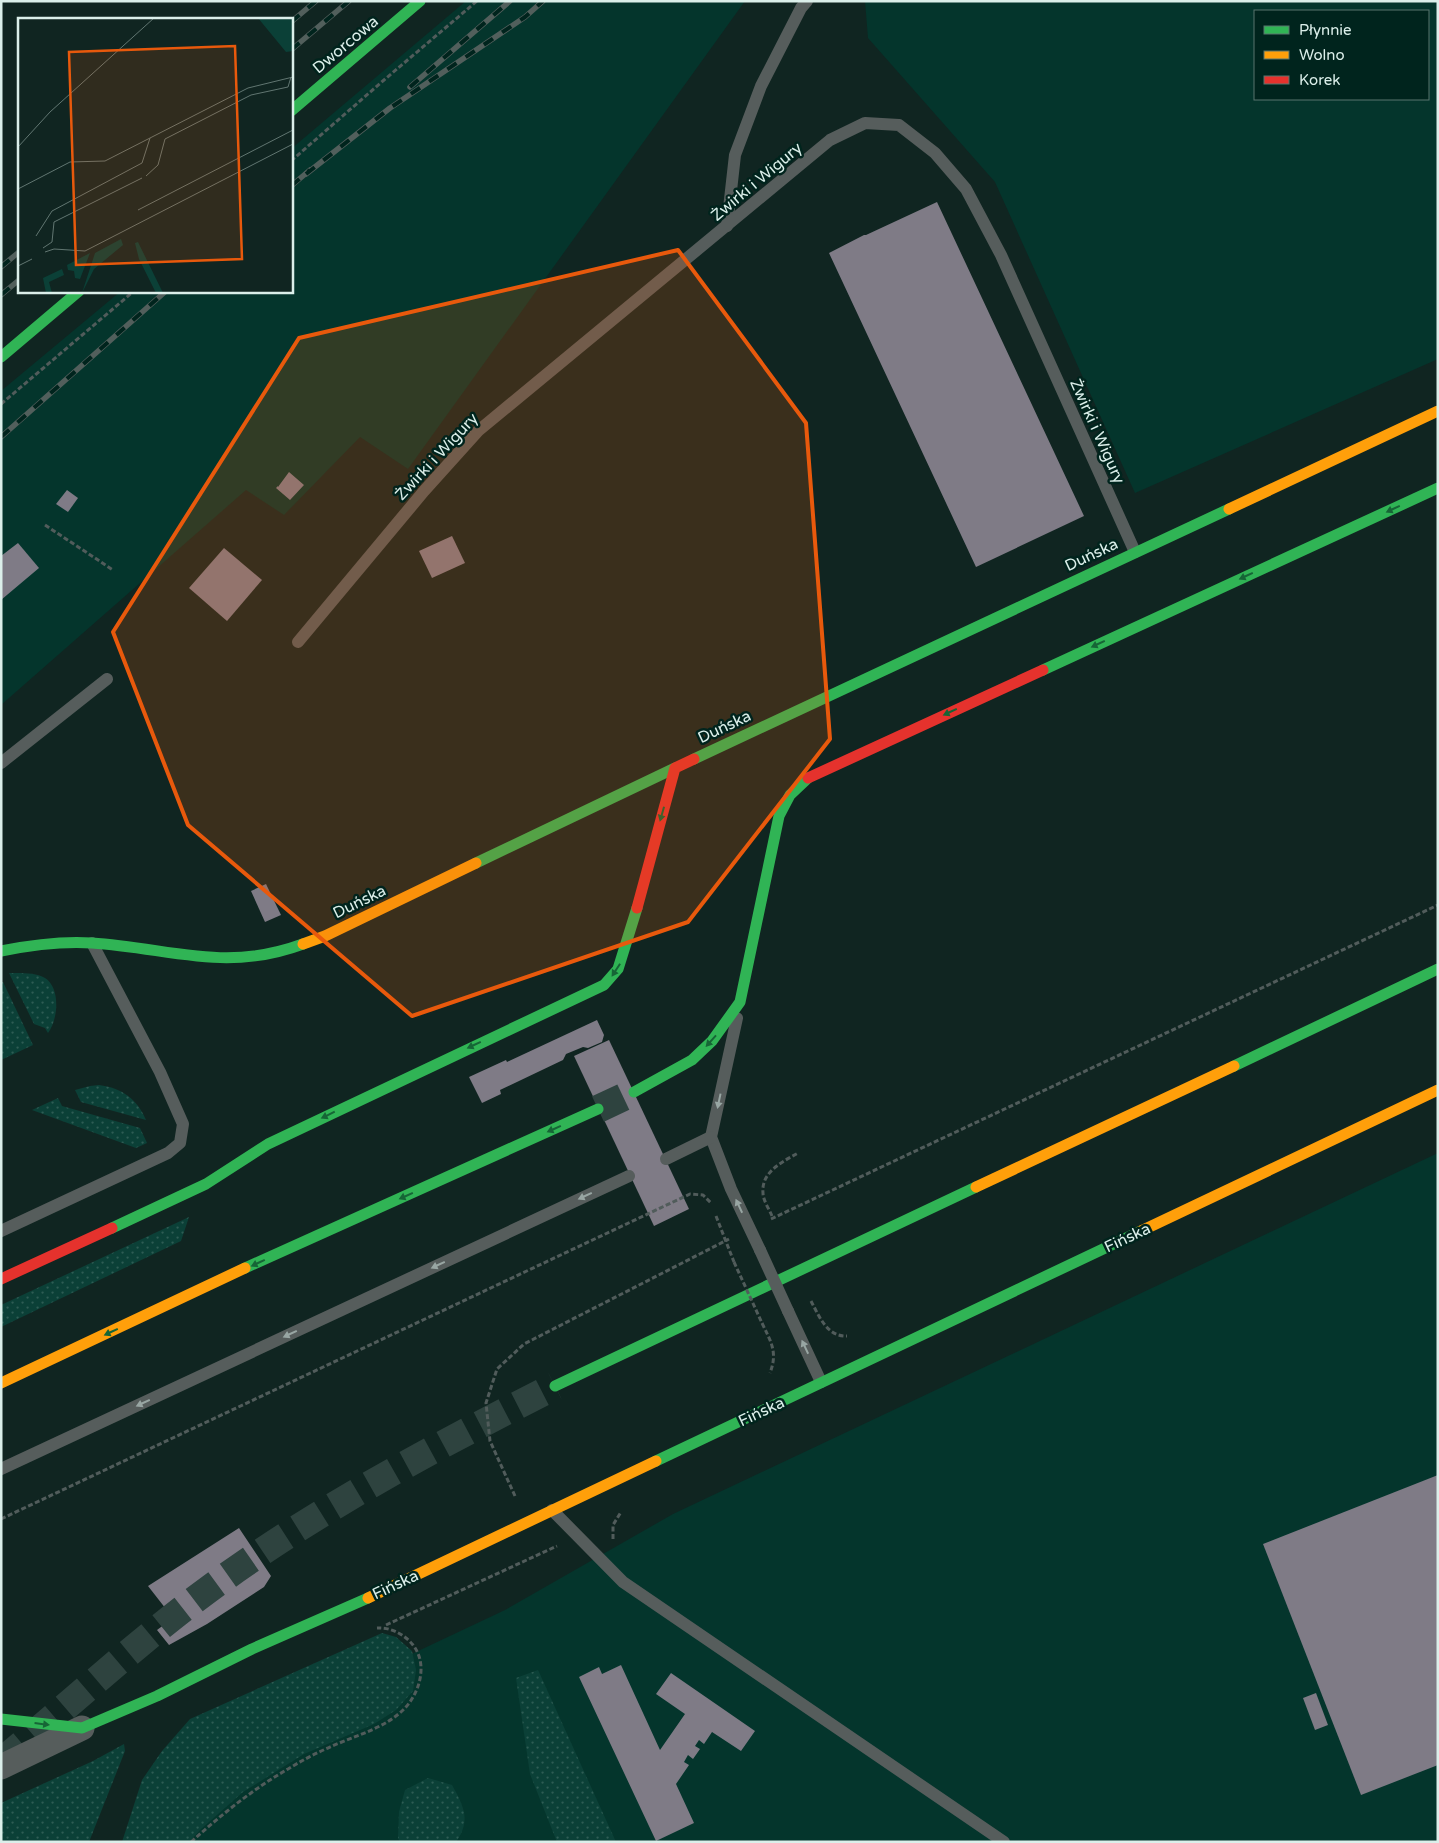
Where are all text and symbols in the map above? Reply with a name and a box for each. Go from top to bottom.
legend [1254,10,1429,100]
street label: Dworcowa [309,11,383,78]
inset map [18,18,292,292]
text: Płynnie [1299,21,1352,39]
text: Wolno [1299,46,1345,64]
text: Korek [1299,71,1340,89]
street label: Żwirki i Wigury [707,138,806,226]
street label: Żwirki i Wigury [1065,376,1129,487]
street label: Żwirki i Wigury [391,408,483,505]
one-way arrow [1386,505,1400,513]
street label: Duńska [1062,534,1121,576]
one-way arrow [1239,573,1253,581]
one-way arrow [1091,641,1105,649]
street label: Duńska [695,706,754,748]
one-way arrow [943,708,957,716]
one-way arrow [657,807,665,822]
street label: Duńska [330,881,389,923]
one-way arrow [611,963,621,977]
one-way arrow [705,1034,717,1046]
one-way arrow [467,1042,481,1050]
one-way arrow [715,1094,723,1109]
one-way arrow [320,1111,335,1119]
one-way arrow [547,1125,561,1133]
one-way arrow [399,1192,413,1200]
one-way arrow [578,1193,592,1201]
one-way arrow [735,1199,743,1213]
street label: Fińska [1101,1219,1154,1257]
one-way arrow [251,1259,265,1267]
one-way arrow [431,1261,445,1269]
one-way arrow [103,1327,118,1336]
one-way arrow [283,1329,298,1338]
one-way arrow [800,1340,808,1354]
street label: Fińska [735,1393,788,1431]
one-way arrow [136,1399,150,1407]
street label: Fińska [369,1566,422,1604]
one-way arrow [34,1720,50,1728]

